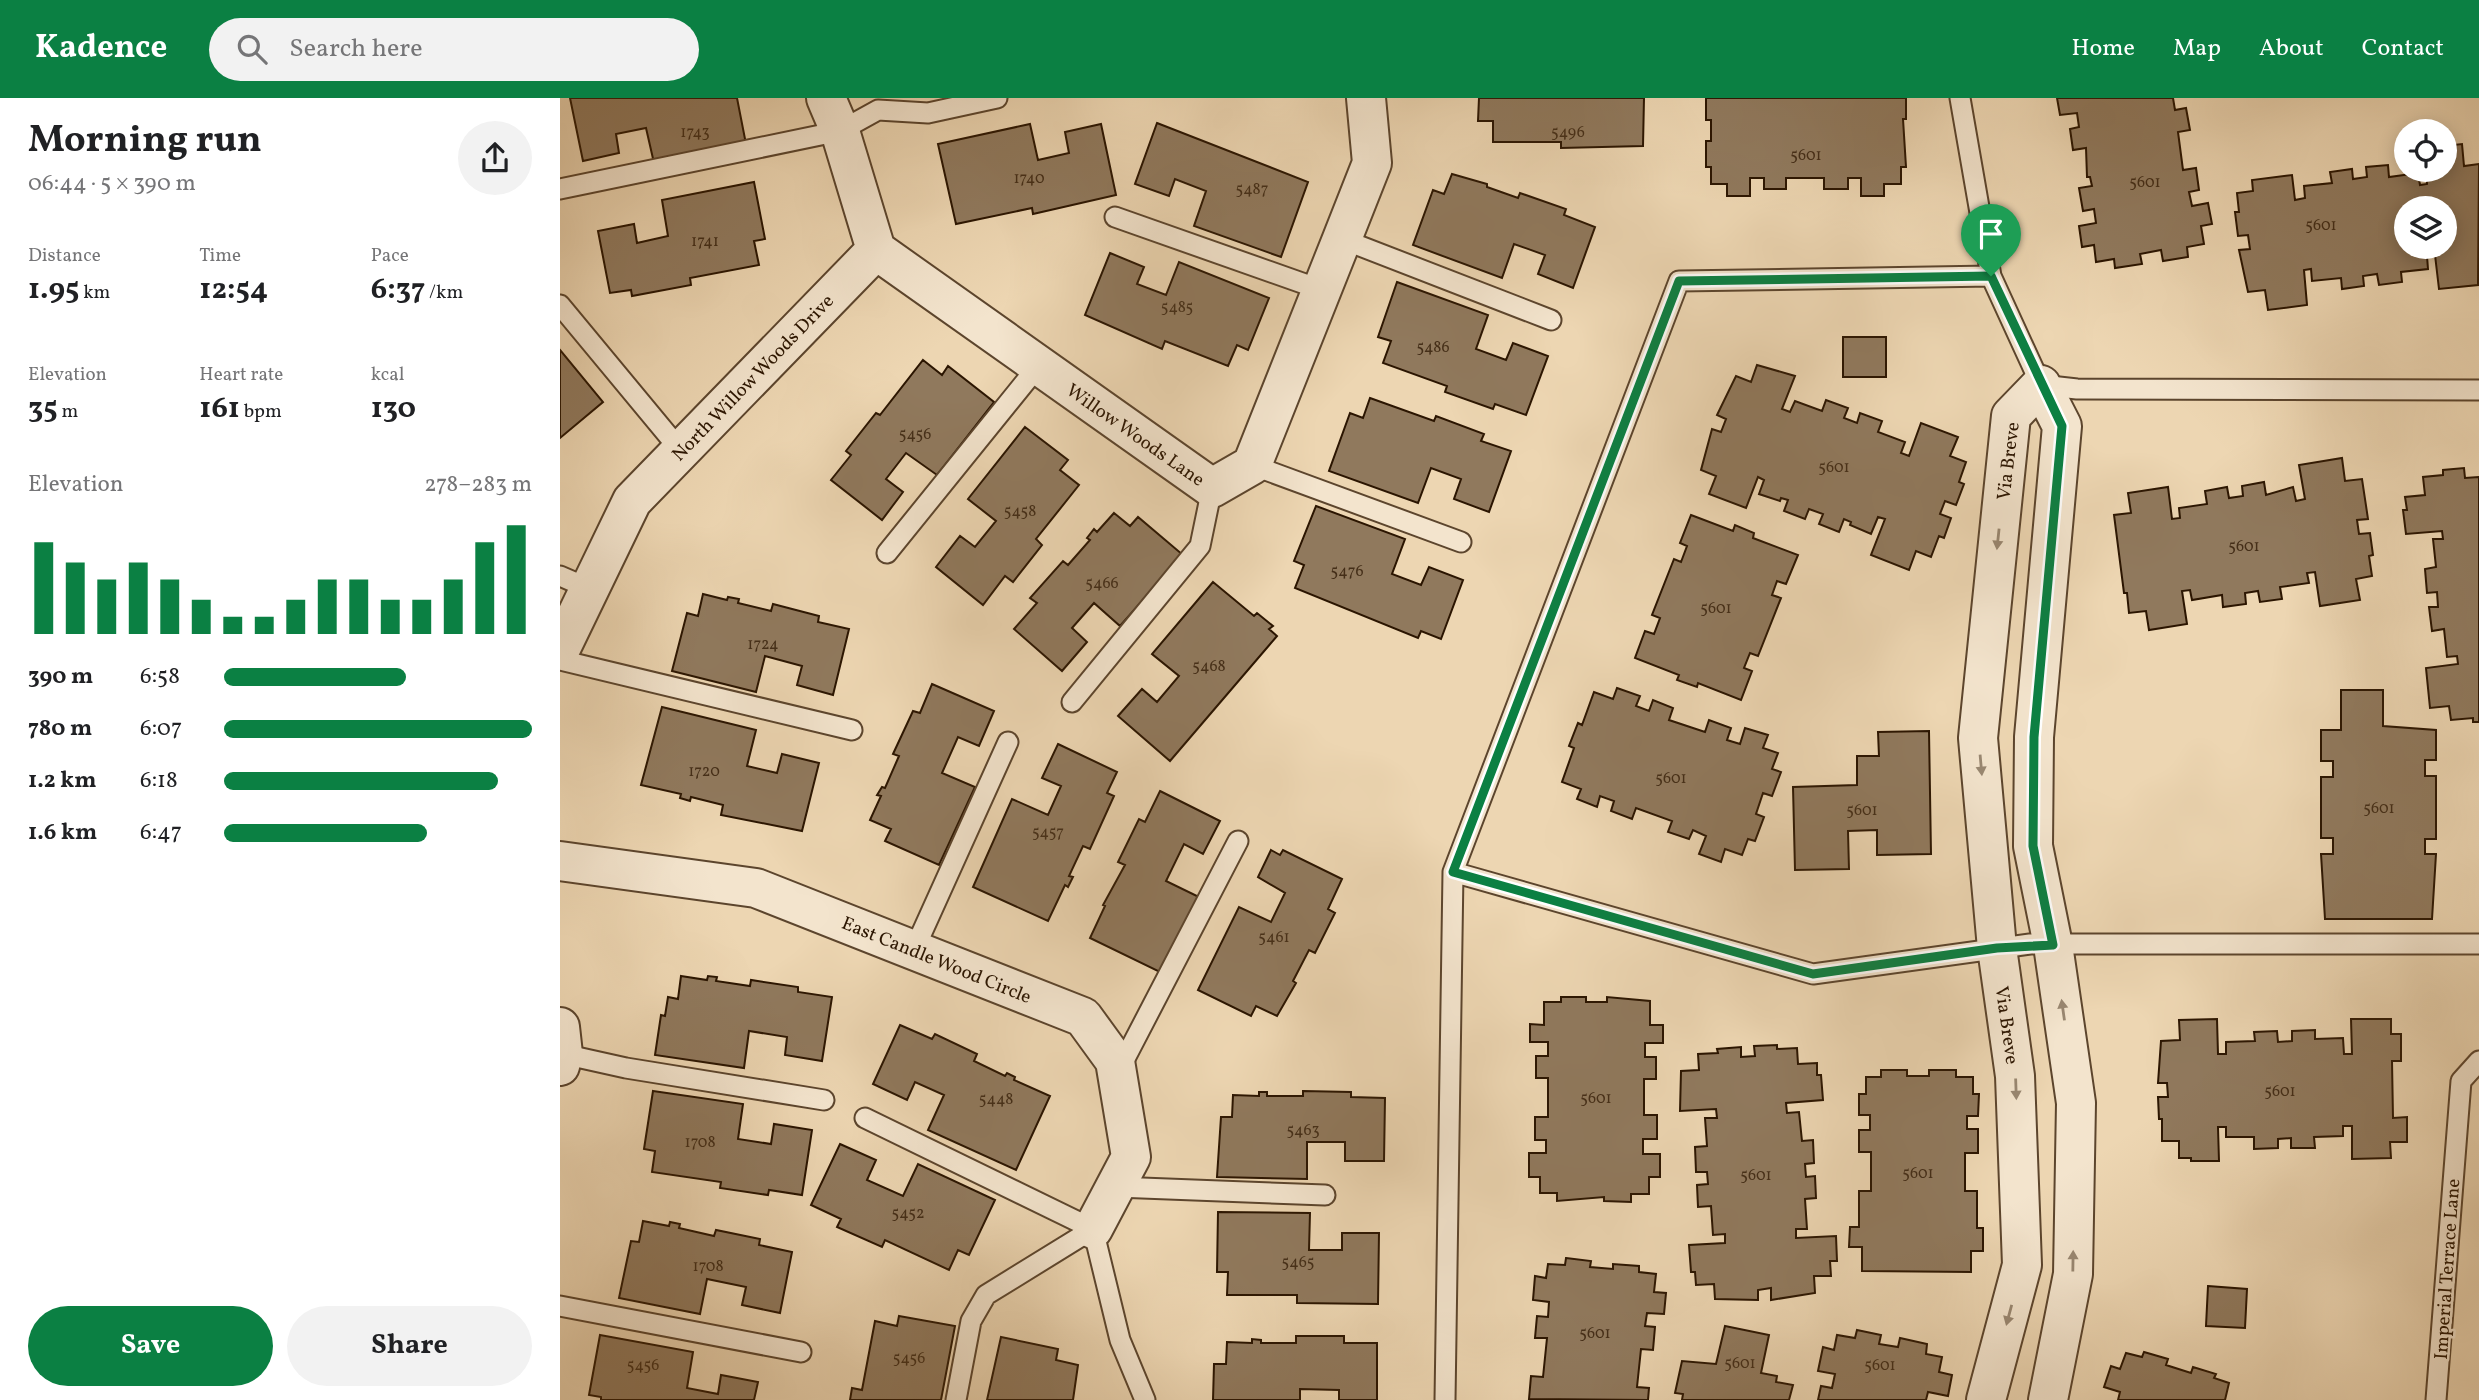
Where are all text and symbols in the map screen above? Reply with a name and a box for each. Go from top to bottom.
search box [209,18,699,81]
text: Kadence [35,26,167,72]
icon: search [233,30,271,68]
text: Search here [289,31,423,67]
text: Home [2071,32,2135,66]
text: Map [2173,32,2221,66]
text: About [2259,32,2324,66]
text: Contact [2362,32,2444,66]
text: Morning run [28,115,262,168]
map controls [2394,119,2457,259]
button: locate [2394,119,2457,182]
button: share [458,121,532,195]
house number: 1743 [680,122,710,144]
house number: 5496 [1551,122,1585,144]
house number: 5601 [1790,145,1822,167]
text: 06:44 · 5 × 390 m [28,168,196,200]
house number: 1740 [1013,168,1045,190]
house number: 5601 [2129,172,2161,194]
house number: 5487 [1236,179,1269,201]
button: layers [2394,196,2457,259]
pin [1961,204,2021,276]
icon: arrive [1972,215,2010,253]
house number: 5601 [2305,215,2337,237]
house number: 1741 [691,231,719,253]
text: Distance [28,243,101,269]
text: Time [199,243,241,269]
text: Pace [371,243,409,269]
text: 1.95 [28,269,79,311]
text: 12:54 [199,269,268,311]
text: 6:37 [371,269,425,311]
text: km [79,280,110,306]
text: /km [425,280,463,306]
street label: North Willow Woods Drive [667,289,840,468]
house number: 5485 [1161,297,1193,319]
house number: 5486 [1416,337,1450,359]
text: Elevation [28,362,107,388]
text: Heart rate [199,362,283,388]
text: kcal [371,362,404,388]
street label: Willow Woods Lane [1060,378,1209,493]
text: 35 [28,388,58,430]
text: 161 [199,388,240,430]
text: 130 [371,388,416,430]
text: m [58,399,78,425]
text: bpm [240,399,282,425]
street label: Via Breve [1991,421,2027,502]
house number: 5456 [899,424,931,446]
house number: 5601 [1818,457,1850,479]
text: Elevation [28,469,124,501]
text: 278–283 m [424,469,532,501]
house number: 5458 [1004,501,1036,523]
one-way arrow [1993,528,2004,550]
house number: 5601 [2228,536,2260,558]
house number: 5476 [1330,561,1364,583]
house number: 5466 [1085,573,1119,595]
house number: 5601 [1700,598,1732,620]
house number: 1724 [747,634,779,656]
house number: 5468 [1192,656,1226,678]
text: 390 m [28,661,93,693]
text: 6:58 [140,661,180,693]
text: 780 m [28,713,92,745]
text: 6:07 [140,713,182,745]
one-way arrow [1976,754,1987,776]
house number: 1720 [688,761,720,783]
text: 1.2 km [28,765,97,797]
text: 6:18 [140,765,178,797]
house number: 5601 [1655,768,1687,790]
house number: 5601 [2363,798,2395,820]
house number: 5601 [1846,800,1878,822]
text: 1.6 km [28,817,97,849]
text: 6:47 [140,817,182,849]
house number: 5457 [1032,822,1064,844]
street label: East Candle Wood Circle [838,911,1035,1011]
house number: 5461 [1258,927,1290,949]
street label: Via Breve [1988,985,2024,1066]
one-way arrow [2057,999,2068,1021]
one-way arrow [2010,1078,2021,1100]
house number: 5601 [2264,1081,2296,1103]
house number: 5601 [1580,1088,1612,1110]
house number: 5448 [979,1089,1013,1111]
house number: 5463 [1286,1120,1320,1142]
house number: 1708 [684,1132,716,1154]
house number: 5601 [1902,1163,1934,1185]
house number: 5601 [1740,1165,1772,1187]
street label: Imperial Terrace Lane [2429,1178,2467,1361]
house number: 5452 [891,1203,925,1225]
one-way arrow [2067,1249,2079,1271]
house number: 5465 [1282,1252,1314,1274]
house number: 1708 [692,1256,724,1278]
one-way arrow [2003,1304,2014,1326]
button: Save [28,1306,273,1386]
button: Share [287,1306,532,1386]
house number: 5601 [1579,1323,1611,1345]
house number: 5456 [893,1348,925,1370]
house number: 5601 [1724,1353,1756,1375]
house number: 5456 [627,1355,659,1377]
house number: 5601 [1864,1355,1896,1377]

